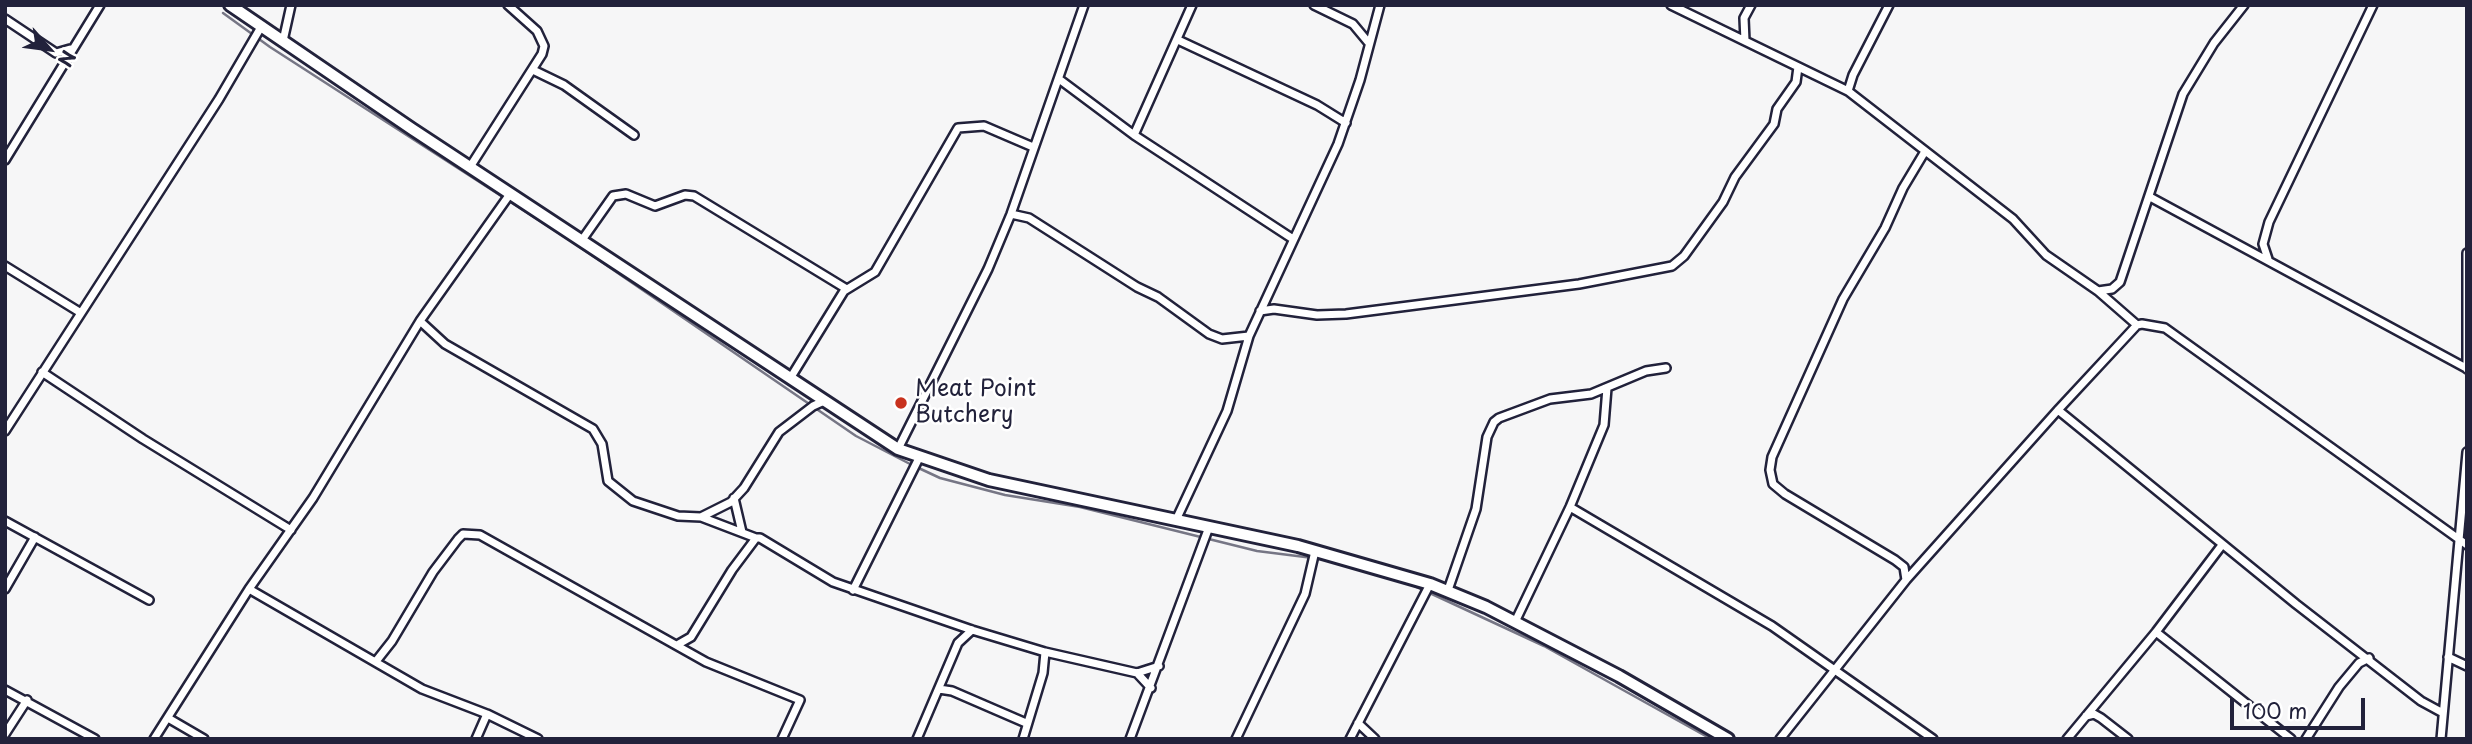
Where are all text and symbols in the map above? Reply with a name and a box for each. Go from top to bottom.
north arrow [14,14,84,84]
text: N [52,46,83,72]
place label: Meat Point Butchery [915,376,1036,430]
marker: Meat Point Butchery [893,395,909,411]
scale bar [2234,684,2369,728]
text: 100 m [2243,694,2307,726]

